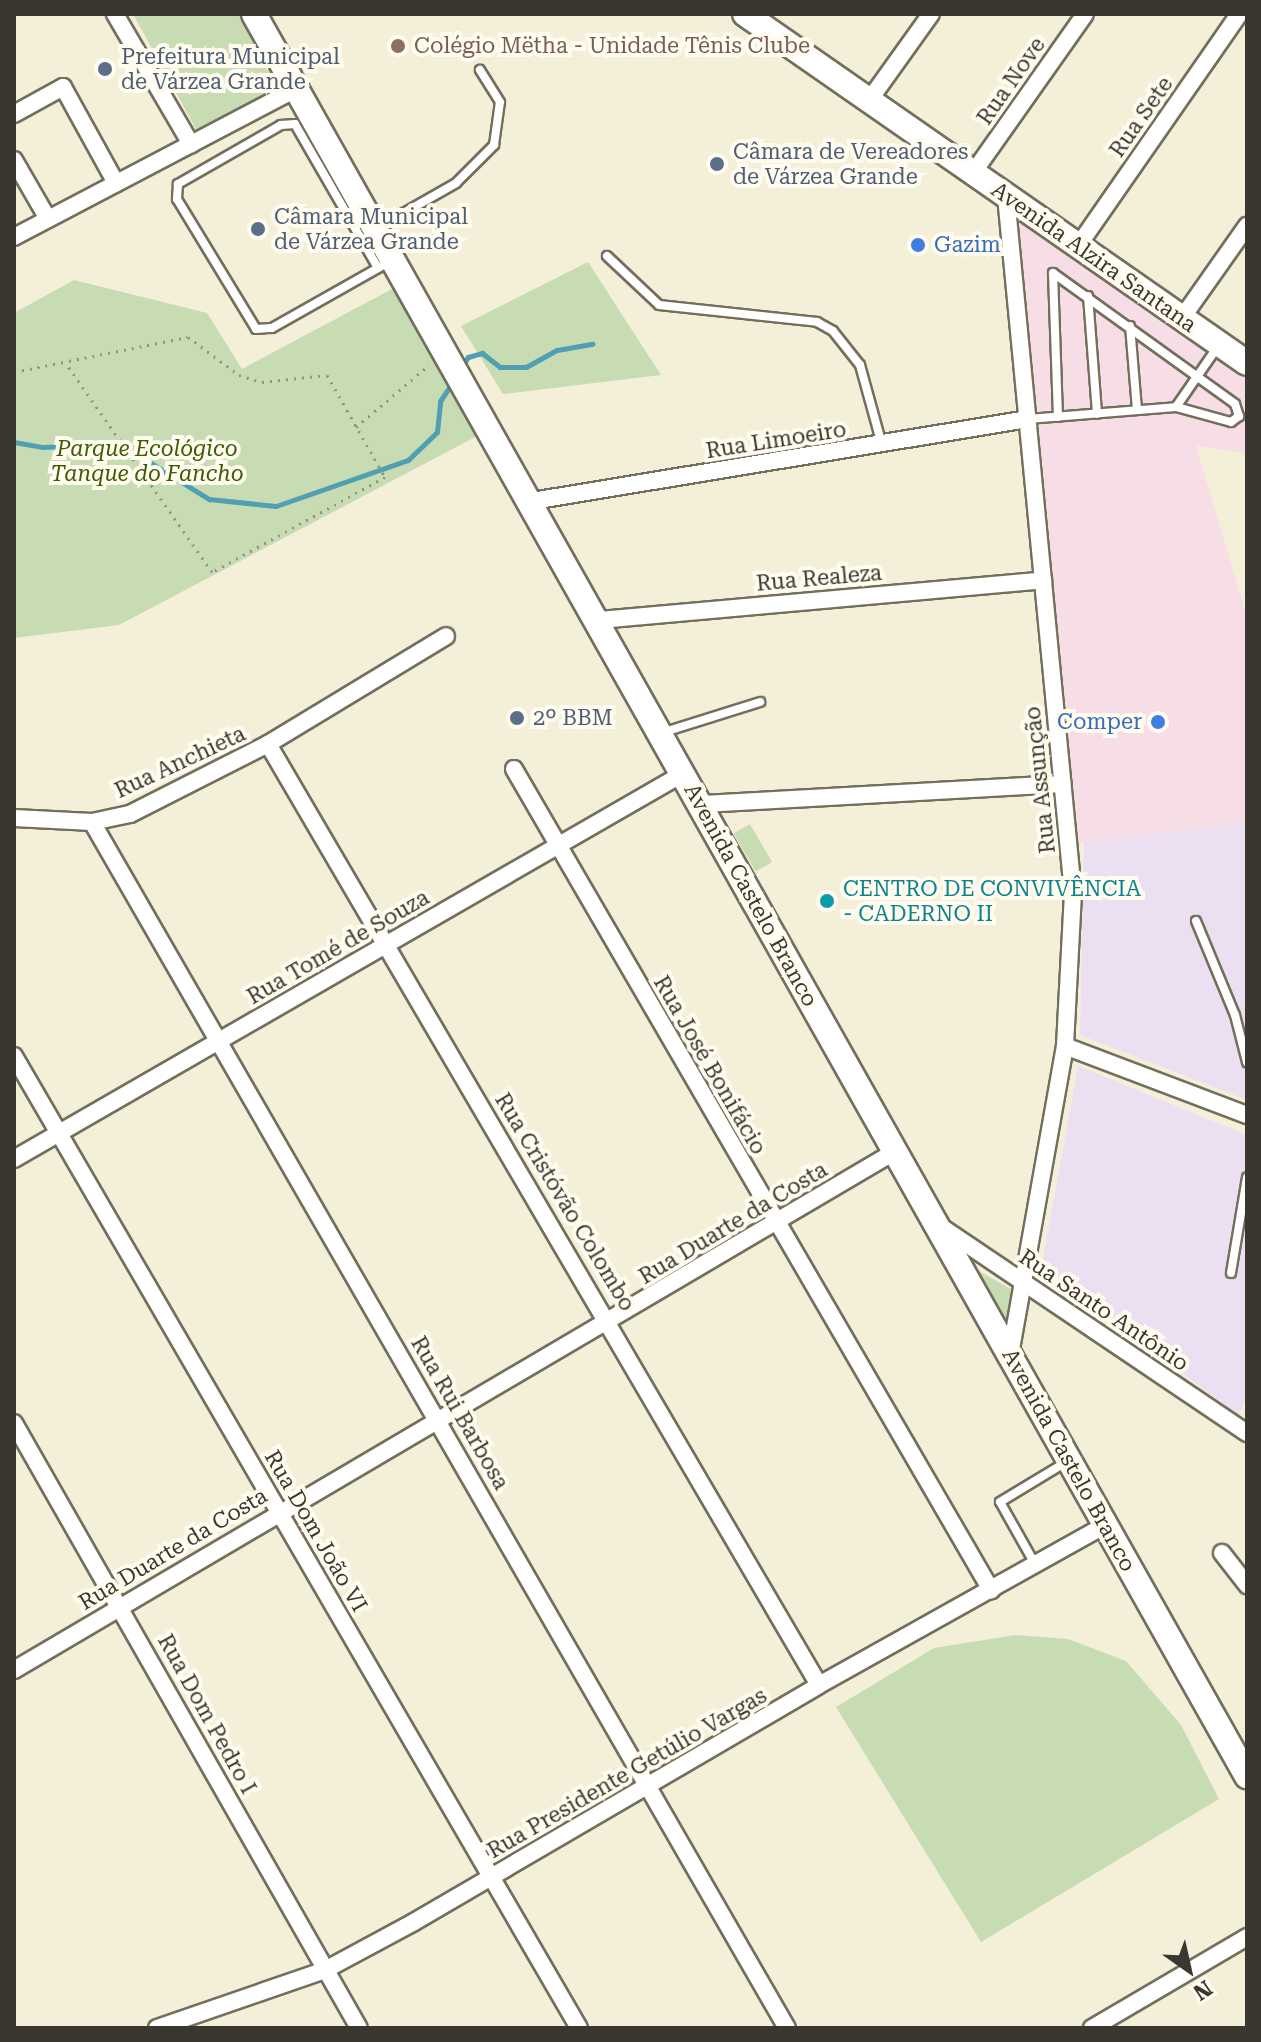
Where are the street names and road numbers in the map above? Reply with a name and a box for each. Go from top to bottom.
street label: Rua Nove [971,32,1051,130]
street label: Rua Sete [1104,72,1178,162]
street label: Avenida Alzira Santana [986,176,1202,338]
street label: Rua Limoeiro [704,416,848,464]
street label: Rua Realeza [755,559,883,597]
street label: Rua Assunção [1019,705,1061,855]
street label: Rua Anchieta [110,720,250,804]
street label: Avenida Castelo Branco [679,779,823,1011]
street label: Rua Tomé de Souza [242,884,434,1010]
street label: Rua José Bonifácio [648,971,772,1159]
street label: Rua Cristóvão Colombo [489,1088,641,1316]
street label: Rua Duarte da Costa [634,1156,832,1290]
street label: Rua Santo Antônio [1014,1243,1194,1377]
street label: Rua Rui Barbosa [405,1332,515,1494]
street label: Avenida Castelo Branco [997,1344,1141,1576]
street label: Rua Dom João VI [259,1446,373,1616]
street label: Rua Duarte da Costa [74,1482,272,1616]
street label: Rua Dom Pedro I [152,1630,262,1798]
street label: Rua Presidente Getúlio Vargas [483,1682,771,1864]

